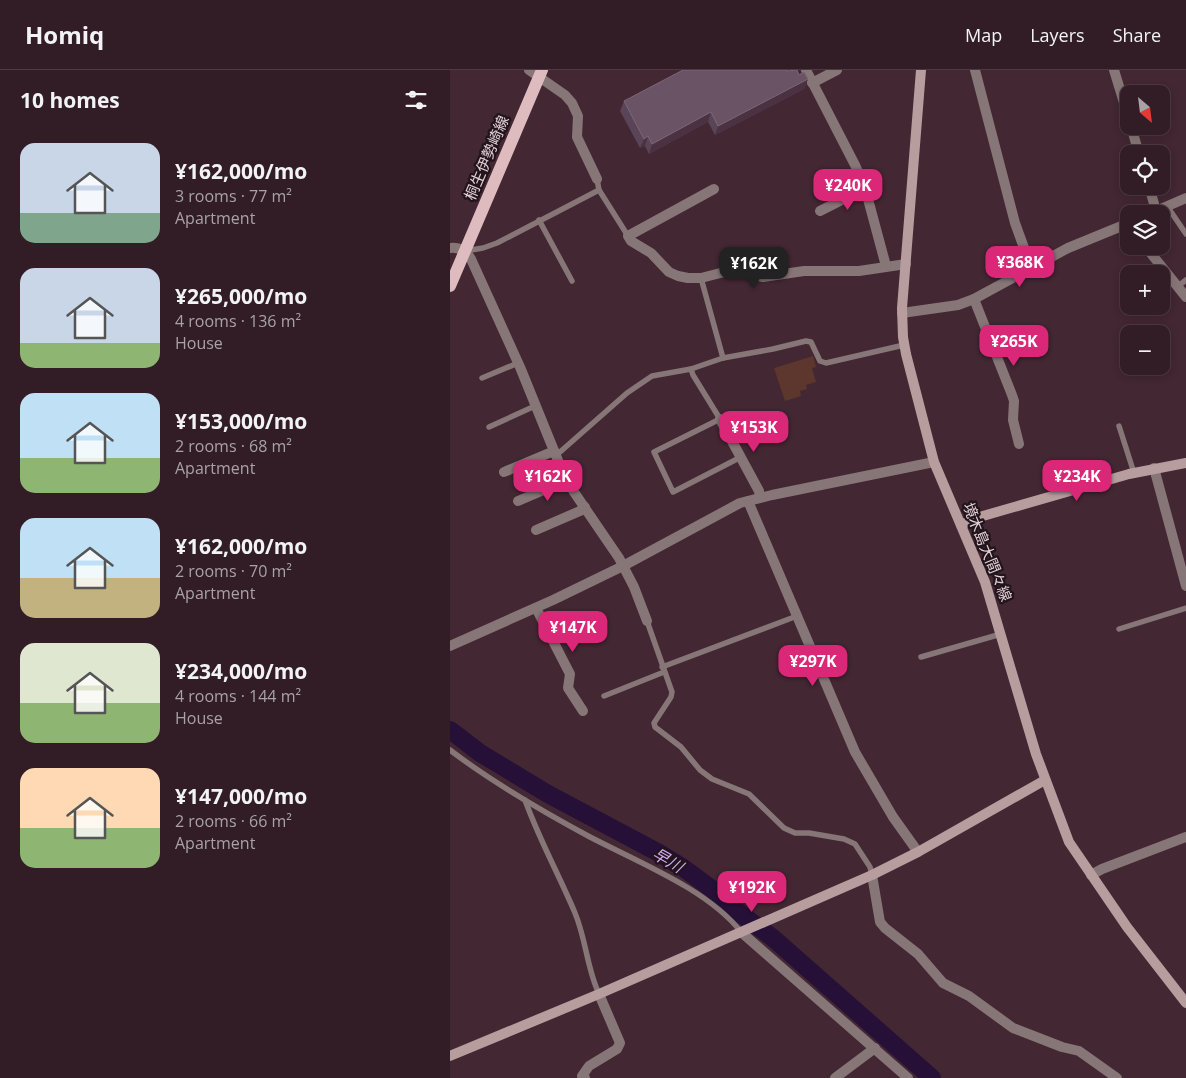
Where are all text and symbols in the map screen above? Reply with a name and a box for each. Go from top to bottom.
text: Homiq [25,18,104,51]
text: Map [965,23,1002,47]
text: Layers [1030,23,1085,47]
text: Share [1113,23,1161,47]
north arrow [1120,85,1170,135]
map controls [1120,85,1170,375]
text: 10 homes [20,86,120,114]
icon: filters [402,86,430,114]
street label: 桐生伊勢崎線 [459,112,513,203]
button: locate [1120,145,1170,195]
text: ¥162,000/mo [175,157,307,185]
icon: home [60,163,120,223]
pin: ¥240K [813,168,883,211]
text: ¥240K [824,174,872,196]
text: 3 rooms · 77 m² [175,185,292,207]
button: layers [1120,205,1170,255]
text: Apartment [175,207,255,229]
pin: ¥162K [719,246,789,289]
pin: ¥368K [985,246,1055,288]
text: ¥368K [996,251,1044,273]
text: ¥162K [730,252,778,274]
button: + [1120,265,1170,315]
text: ¥265,000/mo [175,282,307,310]
icon: home [60,288,120,348]
text: 4 rooms · 136 m² [175,310,301,332]
pin: ¥265K [979,324,1049,367]
button: − [1120,325,1170,375]
text: ¥265K [990,330,1038,352]
text: House [175,332,223,354]
text: ¥153,000/mo [175,407,307,435]
pin: ¥153K [719,410,789,453]
icon: home [60,413,120,473]
text: ¥153K [730,416,778,438]
text: 2 rooms · 68 m² [175,435,292,457]
text: Apartment [175,457,255,479]
pin: ¥162K [513,460,583,502]
pin: ¥234K [1042,460,1112,502]
text: ¥162K [524,465,572,487]
text: ¥234K [1053,465,1101,487]
street label: 境木島大間々線 [959,499,1017,604]
text: ¥162,000/mo [175,532,307,560]
icon: home [60,538,120,598]
text: 2 rooms · 70 m² [175,560,292,582]
text: Apartment [175,582,255,604]
pin: ¥147K [538,610,608,653]
text: ¥147K [549,616,597,638]
pin: ¥297K [778,644,848,687]
text: ¥297K [789,650,837,672]
text: ¥234,000/mo [175,657,307,685]
icon: home [60,663,120,723]
text: 4 rooms · 144 m² [175,685,301,707]
text: House [175,707,223,729]
text: ¥147,000/mo [175,782,307,810]
icon: home [60,788,120,848]
text: 2 rooms · 66 m² [175,810,292,832]
text: Apartment [175,832,255,854]
water label: 早川 [649,842,689,879]
pin: ¥192K [717,870,787,913]
text: ¥192K [728,876,776,898]

